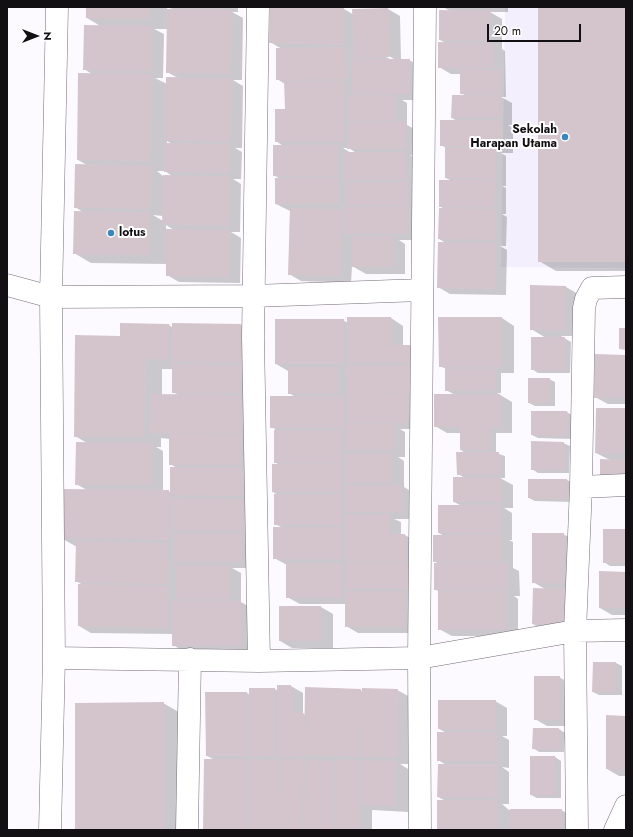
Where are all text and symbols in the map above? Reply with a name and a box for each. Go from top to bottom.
north arrow [16,16,56,56]
scale bar [489,16,583,42]
text: 20 m [494,22,521,40]
text: N [40,32,56,40]
place label: Sekolah Harapan Utama [470,123,557,151]
marker: Sekolah Harapan Utama [560,132,570,142]
place label: lotus [119,226,146,240]
marker: lotus [106,228,116,238]

